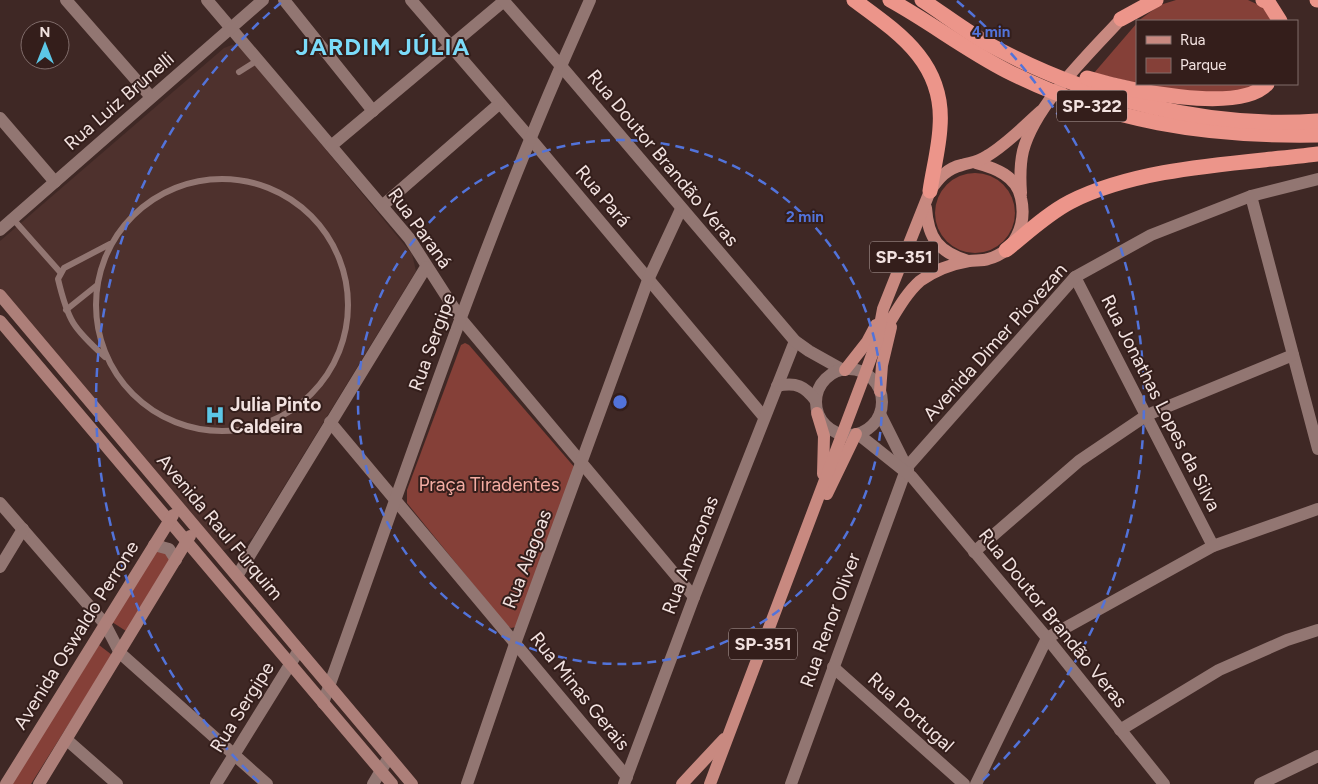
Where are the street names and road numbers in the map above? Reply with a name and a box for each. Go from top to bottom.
street label: Rua Luiz Brunelli [59,47,179,155]
street label: Rua Doutor Brandão Veras [582,65,744,251]
road number: SP-322 [1057,90,1127,122]
street label: Rua Pará [571,160,635,232]
street label: Rua Paraná [383,183,457,273]
road number: SP-351 [870,242,938,272]
street label: Avenida Dimer Piovezan [918,258,1072,426]
street label: Rua Sergipe [404,290,460,394]
street label: Rua Jonathas Lopes da Silva [1096,291,1226,515]
street label: Avenida Raul Furquim [152,449,288,605]
street label: Rua Amazonas [657,492,723,618]
street label: Rua Alagoas [498,506,556,612]
street label: Rua Doutor Brandão Veras [974,524,1132,712]
street label: Avenida Oswaldo Perrone [8,536,144,734]
street label: Rua Renor Oliver [795,549,865,690]
street label: Rua Minas Gerais [525,627,635,755]
road number: SP-351 [729,629,797,660]
street label: Rua Sergipe [205,657,279,757]
street label: Rua Portugal [863,667,959,757]

